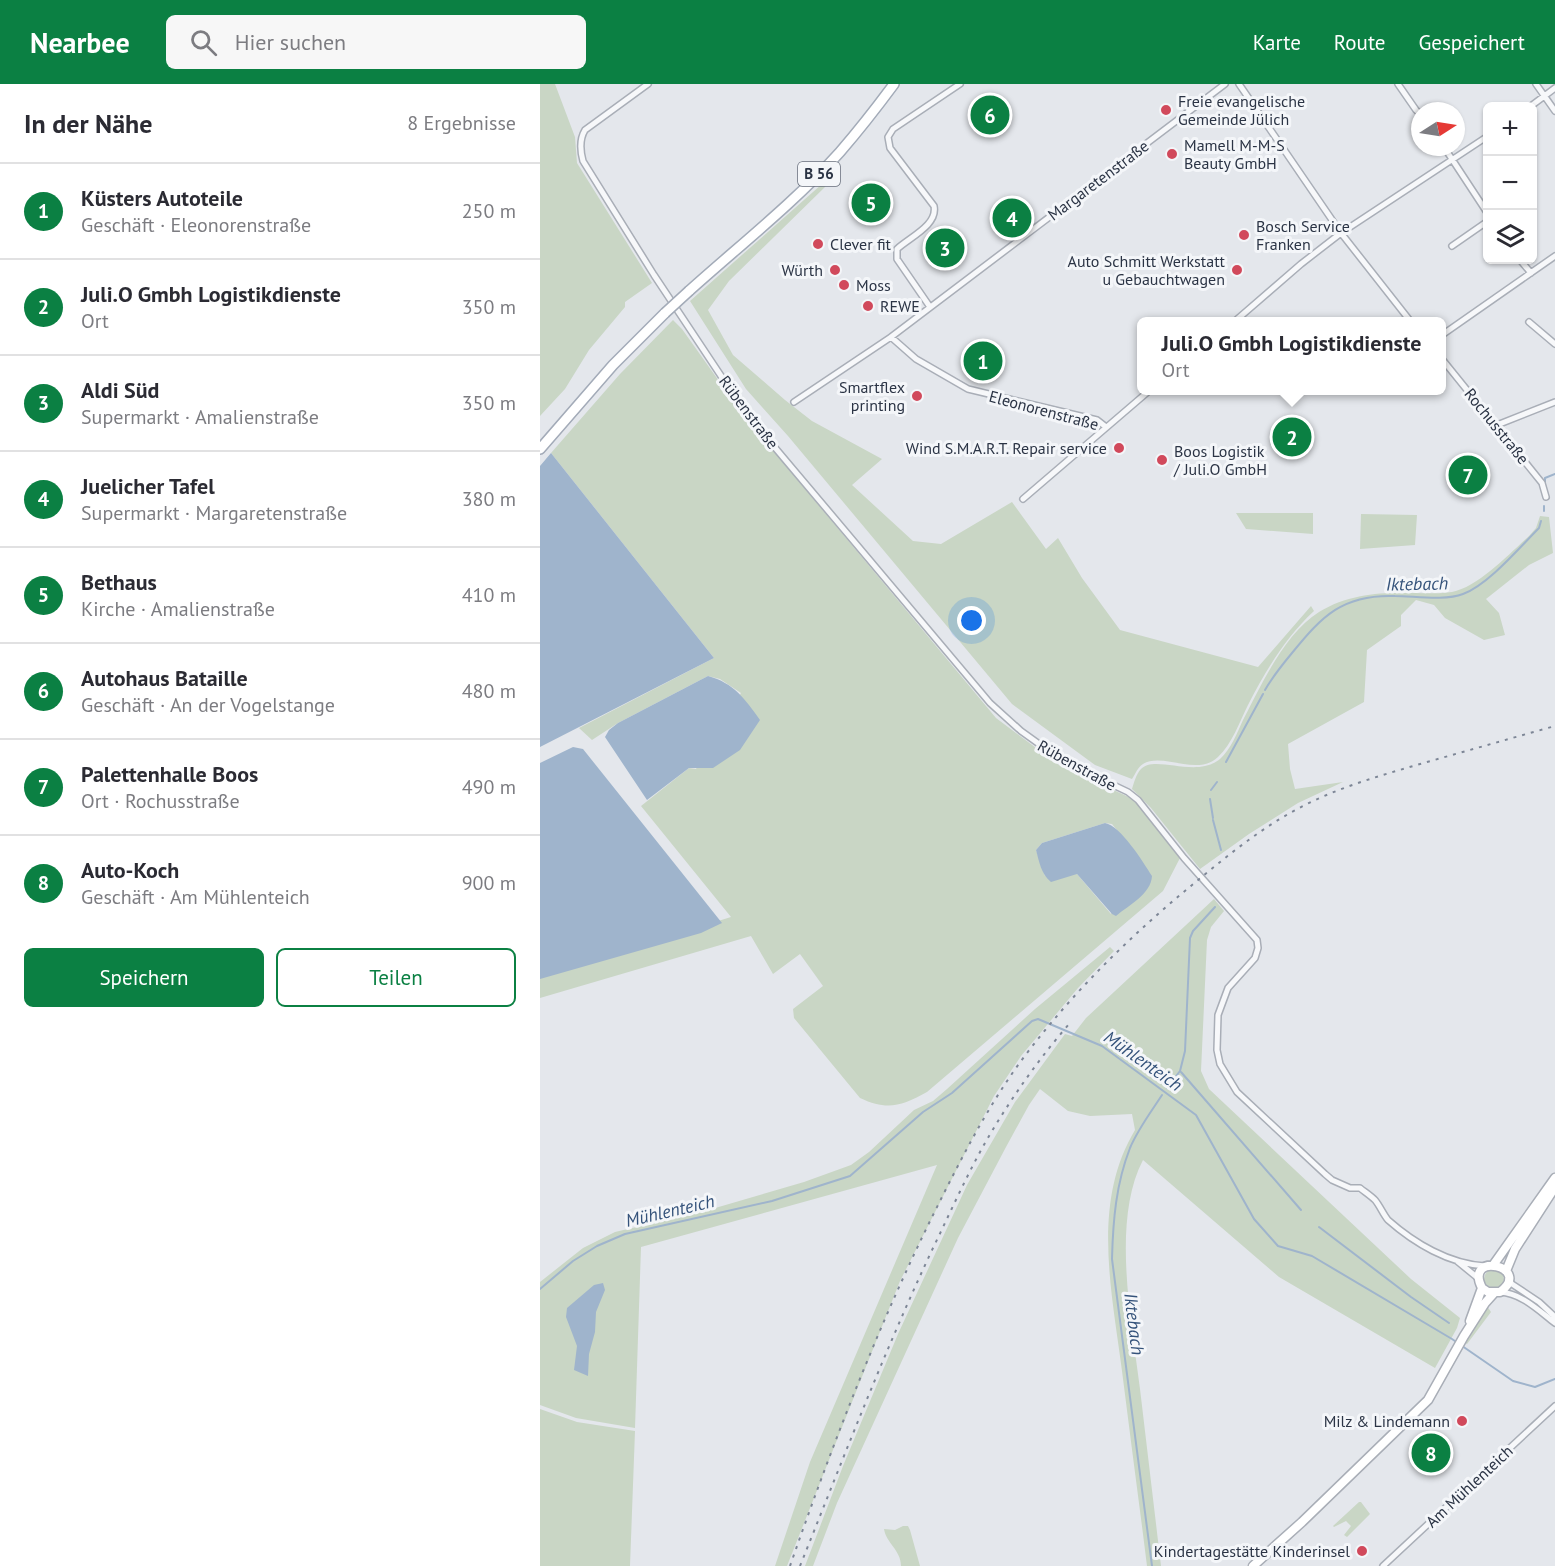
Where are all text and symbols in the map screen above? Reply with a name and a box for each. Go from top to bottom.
search box [166,15,586,69]
text: Nearbee [30,24,130,61]
icon: search [187,26,220,59]
text: Hier suchen [235,28,346,56]
text: Karte [1253,29,1301,56]
text: Route [1334,29,1385,56]
text: Gespeichert [1418,29,1525,56]
place label: Freie evangelische Gemeinde Jülich [1178,91,1305,129]
pin: 6 [970,93,1010,138]
north arrow [1411,102,1465,156]
map controls [1483,102,1537,264]
button: + [1483,102,1537,156]
marker: Freie evangelische Gemeinde Jülich [1159,103,1173,117]
text: In der Nähe [24,107,152,140]
text: 8 Ergebnisse [407,110,516,136]
street label: Margaretenstraße [1044,135,1152,225]
place label: Mamell M-M-S Beauty GmbH [1184,135,1285,173]
marker: Mamell M-M-S Beauty GmbH [1165,147,1179,161]
button: − [1483,156,1537,210]
road number: B 56 [798,162,840,186]
pin: 5 [852,180,890,226]
text: Küsters Autoteile [81,184,243,212]
pin: 4 [992,196,1032,240]
text: 1 [38,198,49,224]
text: 250 m [462,198,516,224]
button: layers [1483,210,1537,264]
text: Geschäft · Eleonorenstraße [81,212,311,238]
place label: Bosch Service Franken [1256,216,1350,254]
pin: 3 [926,226,964,270]
marker: Bosch Service Franken [1237,228,1251,242]
place label: Clever fit [830,234,892,254]
marker: Clever fit [811,237,825,251]
place label: Auto Schmitt Werkstatt u Gebauchtwagen [1068,251,1226,289]
place label: Würth [782,260,823,280]
marker: Würth [828,263,842,277]
marker: Auto Schmitt Werkstatt u Gebauchtwagen [1230,263,1244,277]
place label: Moss [856,275,891,295]
marker: Moss [837,278,851,292]
text: Juli.O Gmbh Logistikdienste [81,280,341,308]
text: 2 [38,294,49,320]
text: 350 m [462,294,516,320]
place label: REWE [880,296,920,316]
marker: REWE [861,299,875,313]
text: Ort [81,308,109,334]
popup [1137,317,1446,395]
text: Juli.O Gmbh Logistikdienste [1162,329,1421,357]
pin: 1 [964,338,1002,384]
text: Ort [1162,357,1189,383]
street label: Rübenstraße [715,371,783,453]
text: Aldi Süd [81,376,159,404]
place label: Smartflex printing [839,377,905,415]
street label: Rochusstraße [1460,384,1534,468]
street label: Eleonorenstraße [987,386,1101,434]
marker: Smartflex printing [910,389,924,403]
text: 3 [38,390,49,416]
text: 350 m [462,390,516,416]
text: Supermarkt · Amalienstraße [81,404,319,430]
pin: 2 [1272,414,1311,460]
place label: Wind S.M.A.R.T. Repair service [906,438,1107,458]
marker: Wind S.M.A.R.T. Repair service [1112,441,1126,455]
place label: Boos Logistik / Juli.O GmbH [1173,441,1267,479]
pin: 7 [1448,452,1488,498]
marker: Boos Logistik / Juli.O GmbH [1155,453,1169,467]
text: Juelicher Tafel [81,472,215,500]
text: 4 [38,486,49,512]
text: 380 m [462,486,516,512]
text: Supermarkt · Margaretenstraße [81,500,347,526]
text: Bethaus [81,568,157,596]
water label: Iktebach [1386,571,1448,596]
text: 5 [38,582,49,608]
text: 410 m [462,582,516,608]
text: Kirche · Amalienstraße [81,596,275,622]
your location [957,606,986,635]
text: Autohaus Bataille [81,664,248,692]
text: 6 [38,678,49,704]
text: 480 m [462,678,516,704]
text: Geschäft · An der Vogelstange [81,692,335,718]
street label: Rübenstraße [1034,735,1120,795]
text: Palettenhalle Boos [81,760,258,788]
text: 7 [38,774,49,800]
text: 490 m [462,774,516,800]
text: Ort · Rochusstraße [81,788,240,814]
text: Auto-Koch [81,856,179,884]
text: 8 [38,870,49,896]
text: 900 m [462,870,516,896]
text: Geschäft · Am Mühlenteich [81,884,310,910]
button: Speichern [24,948,264,1007]
button: Teilen [276,948,516,1007]
water label: Mühlenteich [1100,1025,1187,1096]
water label: Mühlenteich [623,1189,717,1232]
water label: Iktebach [1119,1292,1150,1356]
place label: Milz & Lindemann [1324,1411,1450,1431]
marker: Milz & Lindemann [1455,1414,1469,1428]
pin: 8 [1412,1430,1450,1476]
street label: Am Mühlenteich [1421,1441,1517,1531]
place label: Kindertagestätte Kinderinsel [1154,1541,1350,1561]
marker: Kindertagestätte Kinderinsel [1355,1544,1369,1558]

